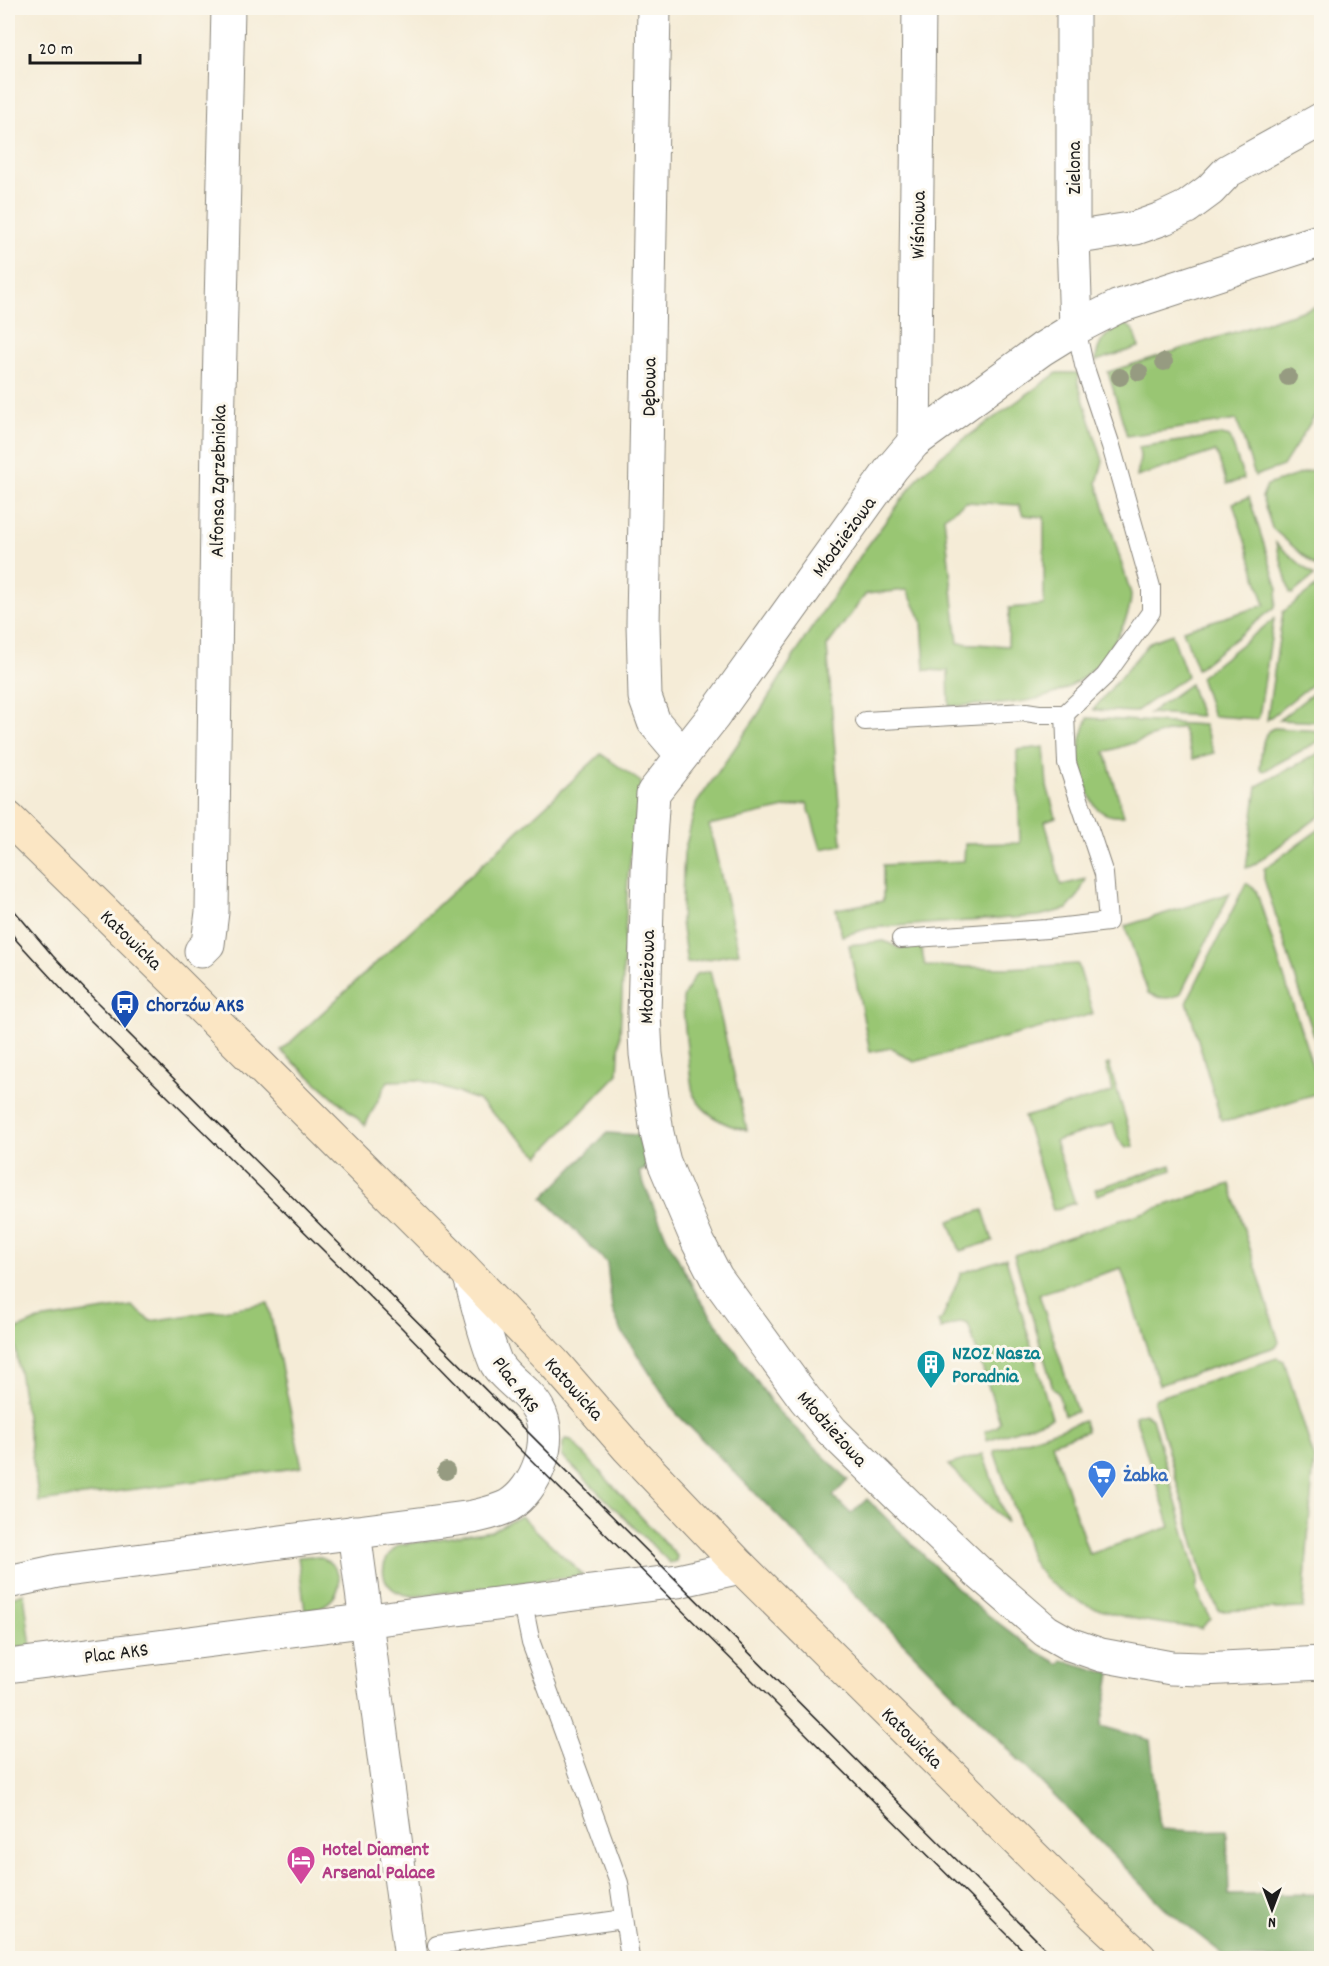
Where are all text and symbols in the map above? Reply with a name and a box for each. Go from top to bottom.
scale bar [30,27,140,65]
text: 20 m [39,38,73,63]
street label: Zielona [1062,141,1090,195]
street label: Wiśniowa [905,190,935,259]
street label: Dębowa [636,357,666,417]
street label: Alfonsa Zgrzebnioka [205,404,235,558]
street label: Młodzieżowa [807,491,885,584]
street label: Katowicka [92,904,168,978]
street label: Młodzieżowa [634,929,664,1024]
bus stop icon: Chorzów AKS [109,988,141,1030]
place label: Chorzów AKS [146,993,244,1021]
place label: NZOZ Nasza Poradnia [952,1341,1041,1392]
building icon: NZOZ Nasza Poradnia [915,1348,947,1390]
street label: Plac AKS [484,1351,545,1420]
street label: Katowicka [537,1352,609,1428]
street label: Młodzieżowa [789,1386,873,1475]
supermarket icon: Żabka [1086,1458,1118,1500]
place label: Żabka [1123,1463,1168,1491]
street label: Plac AKS [82,1637,150,1673]
street label: Katowicka [874,1702,948,1777]
place label: Hotel Diament Arsenal Palace [322,1837,435,1888]
hotel icon: Hotel Diament Arsenal Palace [285,1844,317,1886]
north arrow [1242,1879,1302,1939]
text: N [1268,1910,1276,1933]

